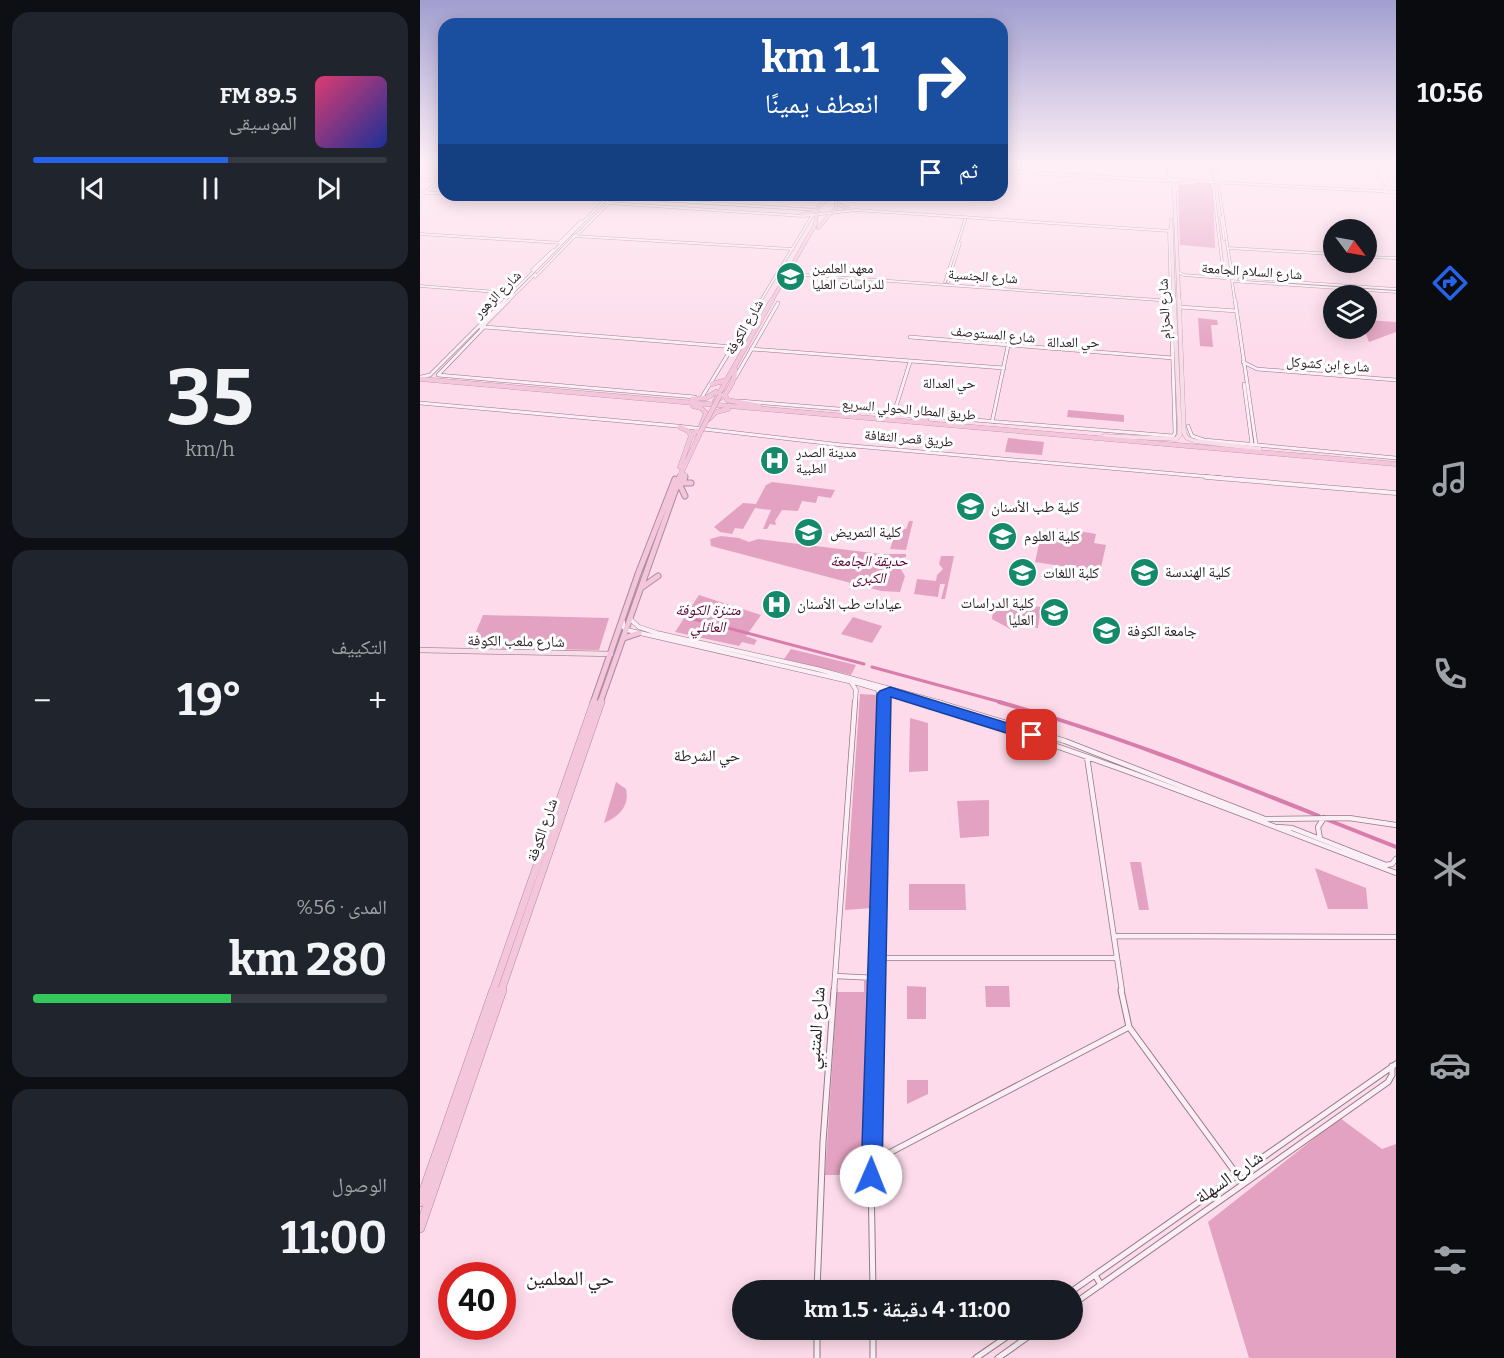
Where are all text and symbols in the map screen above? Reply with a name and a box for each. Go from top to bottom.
text: 1.1 km [761,33,879,83]
icon: right [900,42,978,120]
text: 10:56 [1417,77,1483,109]
text: 89.5 FM [220,82,297,109]
text: انعطف يمينًا [765,88,879,120]
text: الموسيقى [229,111,297,135]
icon: arrive [914,156,947,189]
text: ثم [959,157,978,184]
icon: previous [76,172,109,205]
icon: pause [194,172,227,205]
icon: next [312,172,345,205]
north arrow [1323,219,1377,273]
map controls [1323,219,1377,339]
school or university icon: معهد العلمين للدراسات العليا [775,260,807,292]
place label: معهد العلمين للدراسات العليا [812,260,884,293]
street label: شارع السلام الجامعة [1201,260,1303,284]
icon: directions [1429,262,1471,304]
street label: شارع الجنسية [947,266,1018,288]
street label: شارع الزهور [469,267,525,323]
street label: شارع الحزام [1154,278,1176,340]
button: layers [1323,285,1377,339]
street label: شارع الكوفة [722,297,768,358]
street label: شارع المستوصف [950,322,1036,348]
district label: حي العدالة [1047,334,1099,354]
text: 35 [166,351,254,445]
street label: شارع ابن كشوكل [1286,353,1370,377]
district label: حي العدالة [923,375,975,395]
street label: طريق المطار الحولي السريع [841,395,977,426]
street label: طريق قصر الثقافة [864,426,954,452]
text: km/h [185,437,235,461]
hospital icon: مدينة الصدر الطبية [759,444,791,476]
place label: مدينة الصدر الطبية [795,444,856,477]
icon: music [1429,458,1471,500]
school or university icon: كلية طب الأسنان [954,491,986,523]
place label: كلية طب الأسنان [991,498,1079,517]
school or university icon: كلية التمريض [793,516,825,548]
school or university icon: كلية العلوم [987,520,1019,552]
place label: كلية التمريض [830,523,901,542]
place label: كلية العلوم [1024,527,1080,546]
park label: حديقة الجامعة الكبرى [830,552,908,587]
school or university icon: كلية الهندسة [1128,556,1160,588]
school or university icon: كلبة اللغات [1006,557,1038,589]
place label: كلية الهندسة [1165,563,1231,581]
place label: كلبة اللغات [1043,564,1099,582]
hospital icon: عيادات طب الأسنان [760,588,792,620]
place label: كلية الدراسات العليا [960,594,1034,629]
place label: عيادات طب الأسنان [797,595,902,614]
school or university icon: كلية الدراسات العليا [1039,596,1071,628]
park label: متنزة الكوفة العائلي [675,601,741,639]
school or university icon: جامعة الكوفة [1090,615,1122,647]
place label: جامعة الكوفة [1127,622,1197,640]
street label: شارع ملعب الكوفة [467,631,565,652]
text: التكييف [331,635,387,659]
icon: phone [1429,653,1471,695]
text: 19° [177,673,242,727]
text: − [33,681,51,721]
text: + [368,681,387,721]
pin [1006,709,1057,760]
icon: arrive [1015,718,1048,751]
district label: حي الشرطة [674,746,740,768]
street label: شارع الكوفة [523,796,562,864]
icon: climate [1429,848,1471,890]
text: المدى · 56% [296,895,387,919]
text: 280 km [229,933,387,987]
street label: شارع المتنبي [802,986,833,1070]
icon: car [1429,1044,1471,1086]
position arrow [839,1144,903,1208]
street label: شارع السهلة [1191,1146,1267,1208]
text: الوصول [332,1173,387,1197]
text: 11:00 [280,1211,387,1265]
icon: filters [1429,1239,1471,1281]
speed limit sign: 40 [438,1262,516,1340]
district label: حي المعلمين [526,1266,614,1294]
text: 11:00 · 4 دقيقة · 1.5 km [804,1296,1011,1323]

